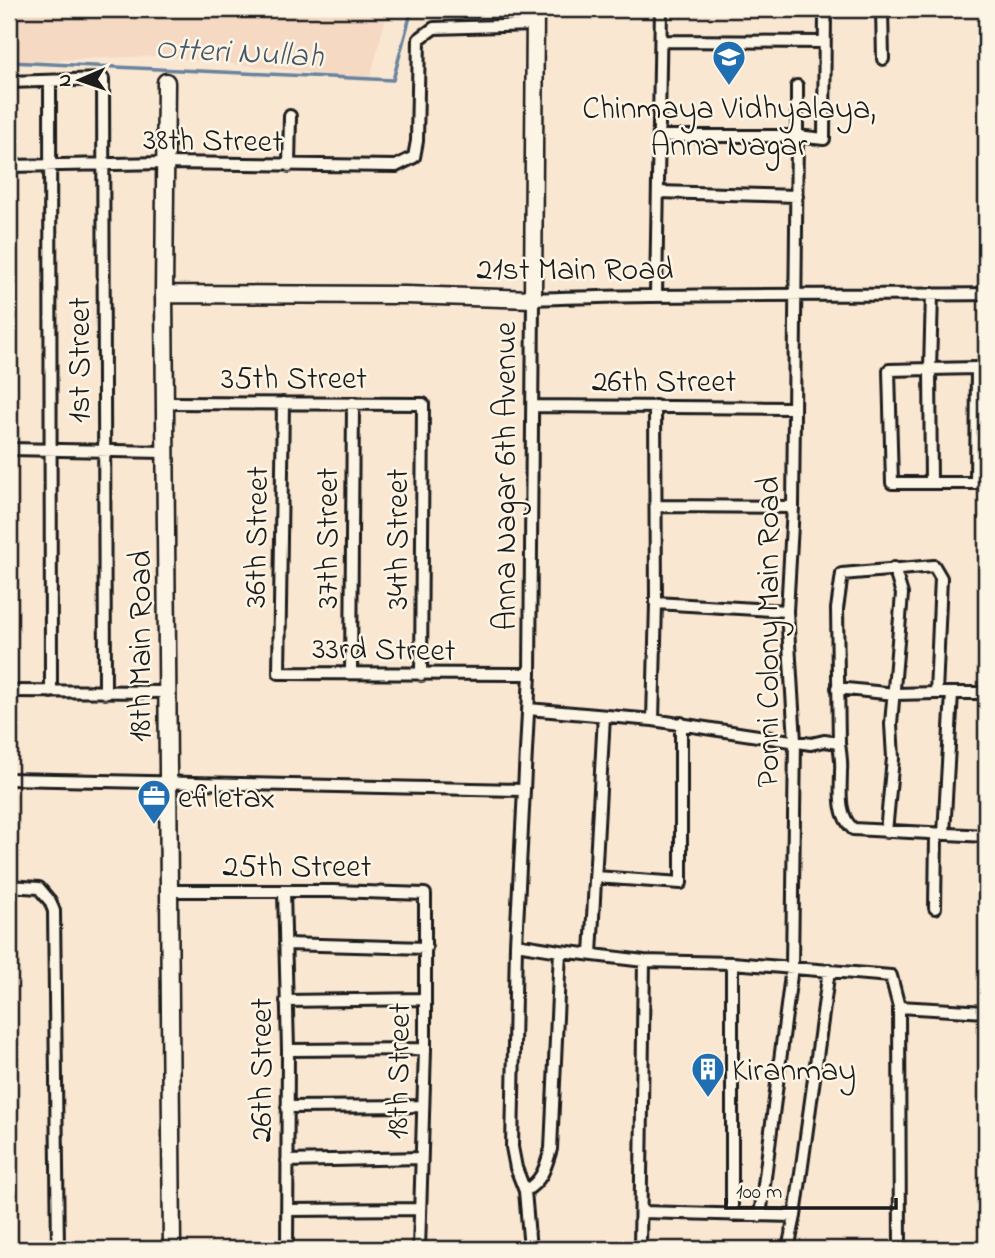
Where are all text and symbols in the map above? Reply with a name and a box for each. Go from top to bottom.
water label: Otteri Nullah [153,26,326,82]
school or university icon: Chinmaya Vidhyalaya, Anna Nagar [710,38,748,87]
north arrow [46,46,116,116]
text: N [52,73,79,87]
place label: Chinmaya Vidhyalaya, Anna Nagar [582,87,876,171]
street label: 38th Street [143,118,283,167]
street label: 21st Main Road [477,248,673,295]
street label: 1st Street [58,297,105,423]
street label: Anna Nagar 6th Avenue [484,321,531,630]
street label: 35th Street [221,357,367,404]
street label: 26th Street [592,360,737,407]
street label: 36th Street [234,465,283,608]
street label: 37th Street [306,467,353,609]
street label: 34th Street [376,468,423,610]
street label: Ponni Colony Main Road [747,476,794,788]
street label: 18th Main Road [119,550,166,742]
street label: 33rd Street [312,627,456,676]
place label: efiletax [178,776,275,823]
office icon: efiletax [135,777,173,826]
street label: 25th Street [223,845,372,892]
street label: 26th Street [240,997,287,1142]
street label: 18th Street [376,1002,425,1140]
place label: Kiranmay [732,1049,856,1096]
building icon: Kiranmay [689,1050,727,1099]
scale bar [726,1167,895,1211]
text: 100 m [736,1178,782,1208]

